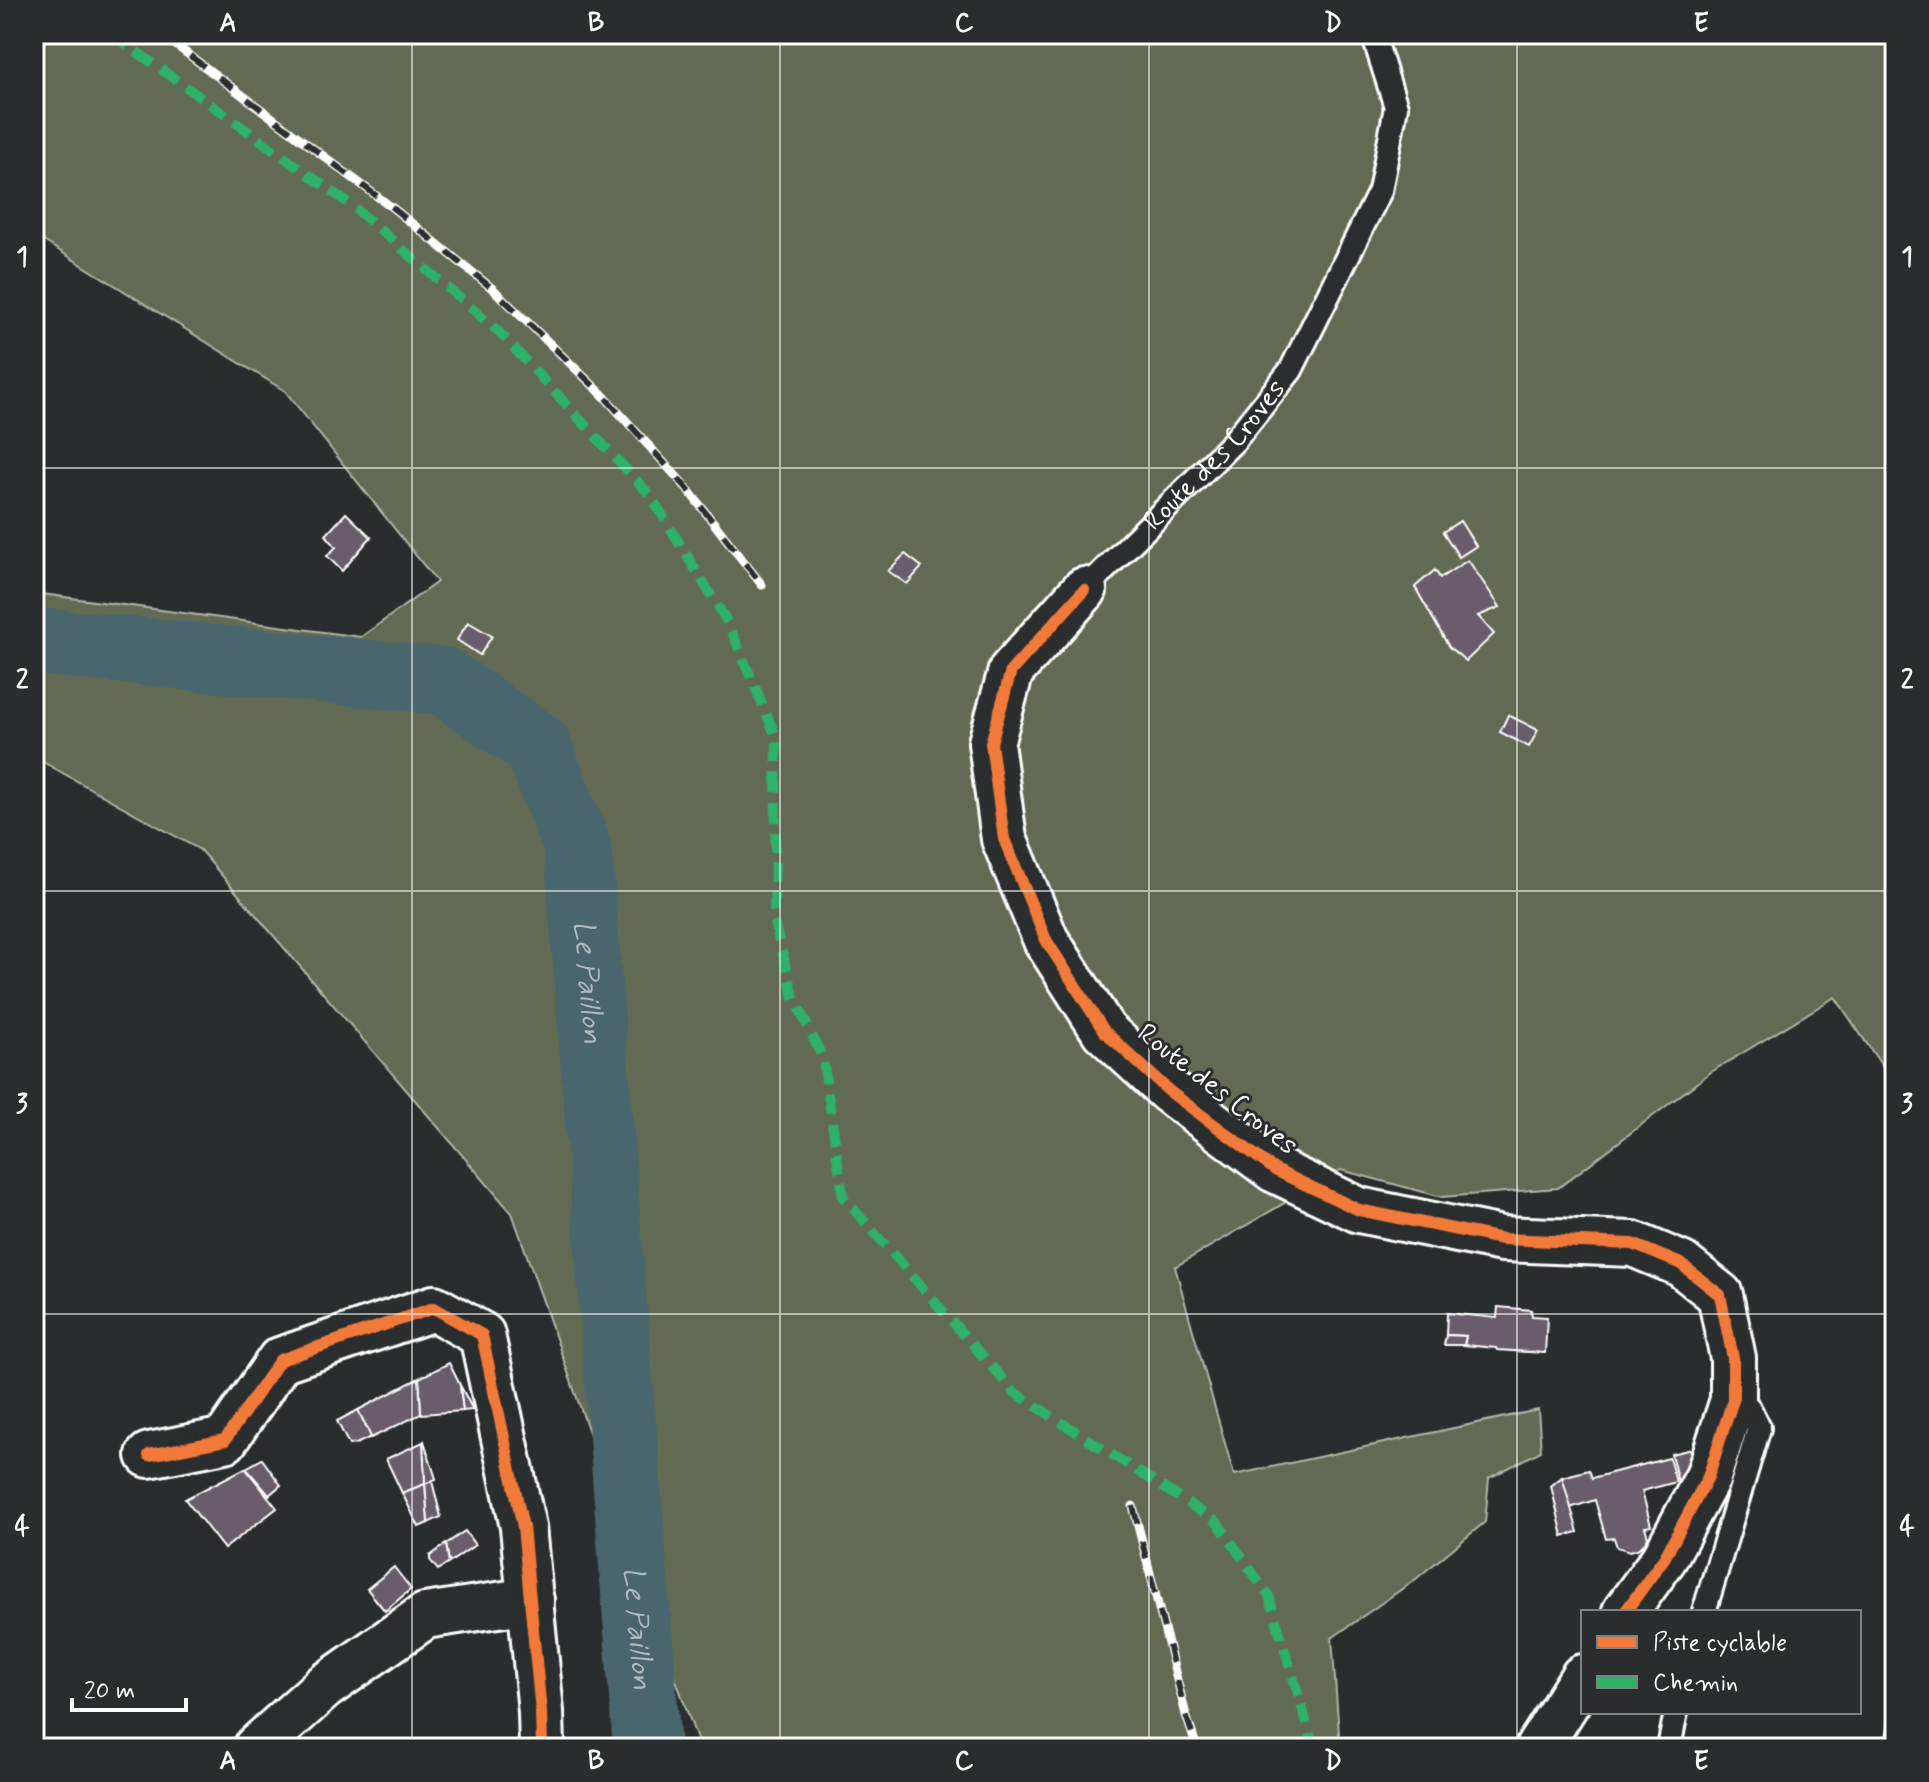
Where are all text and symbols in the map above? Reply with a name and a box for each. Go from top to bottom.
text: A [219,7,237,41]
text: B [588,7,604,41]
text: C [955,7,974,41]
text: D [1324,7,1342,41]
text: E [1693,7,1709,41]
text: 1 [16,241,28,275]
text: 1 [1901,241,1913,275]
street label: Route des Croves [1135,372,1295,539]
text: 2 [16,664,29,698]
text: 2 [1901,664,1914,698]
water label: Le Paillon [564,919,612,1045]
street label: Route des Croves [1129,1016,1305,1164]
text: 3 [16,1088,28,1122]
text: 3 [1901,1088,1913,1122]
text: 4 [14,1511,30,1545]
text: 4 [1899,1511,1915,1545]
water label: Le Paillon [614,1565,662,1691]
legend [1581,1610,1861,1714]
text: Piste cyclable [1653,1628,1787,1659]
scale bar [72,1662,186,1712]
text: Chemin [1653,1668,1738,1699]
text: 20 m [84,1676,135,1707]
text: A [219,1745,237,1779]
text: B [588,1745,604,1779]
text: C [955,1745,974,1779]
text: D [1324,1745,1342,1779]
text: E [1693,1745,1709,1779]

